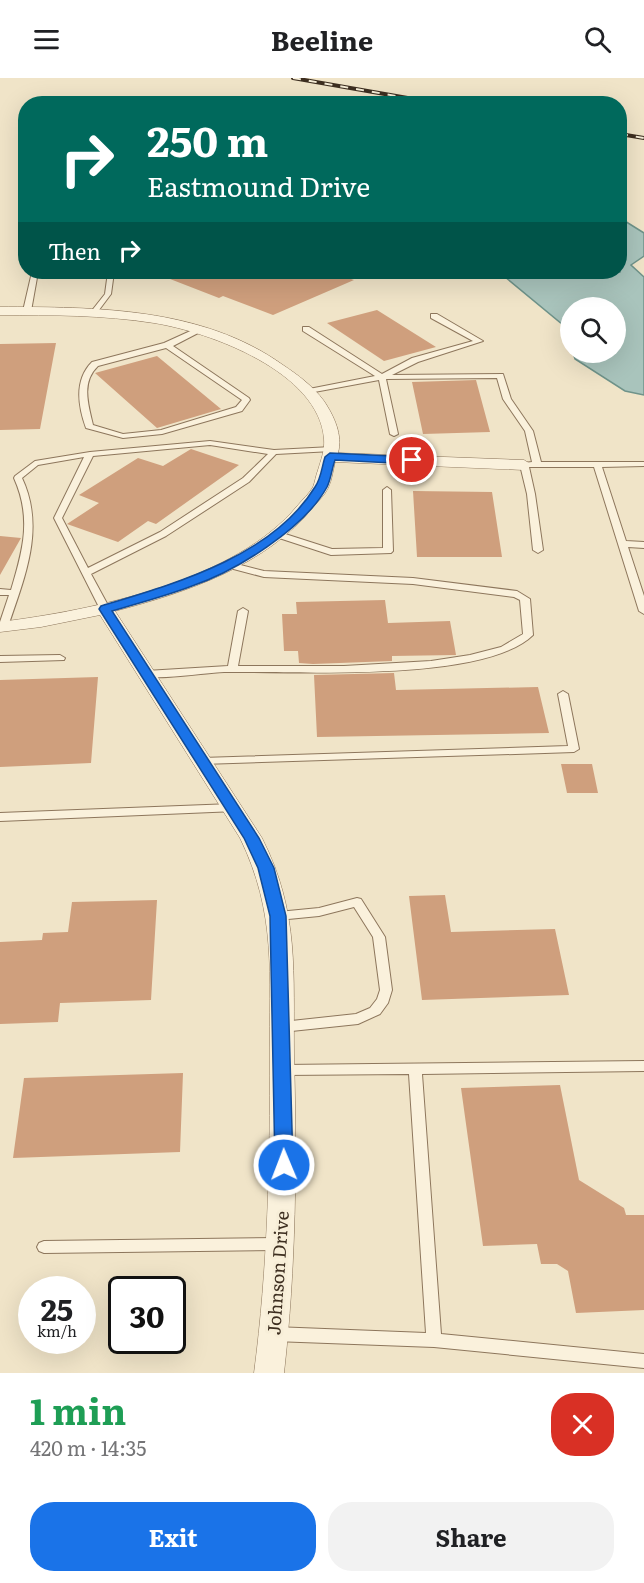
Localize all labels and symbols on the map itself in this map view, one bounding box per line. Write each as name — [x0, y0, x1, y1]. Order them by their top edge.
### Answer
pin — [386, 434, 437, 485]
position arrow — [252, 1133, 316, 1197]
street label: Johnson Drive — [259, 1210, 295, 1336]
speed limit sign: 30 — [108, 1276, 186, 1354]

